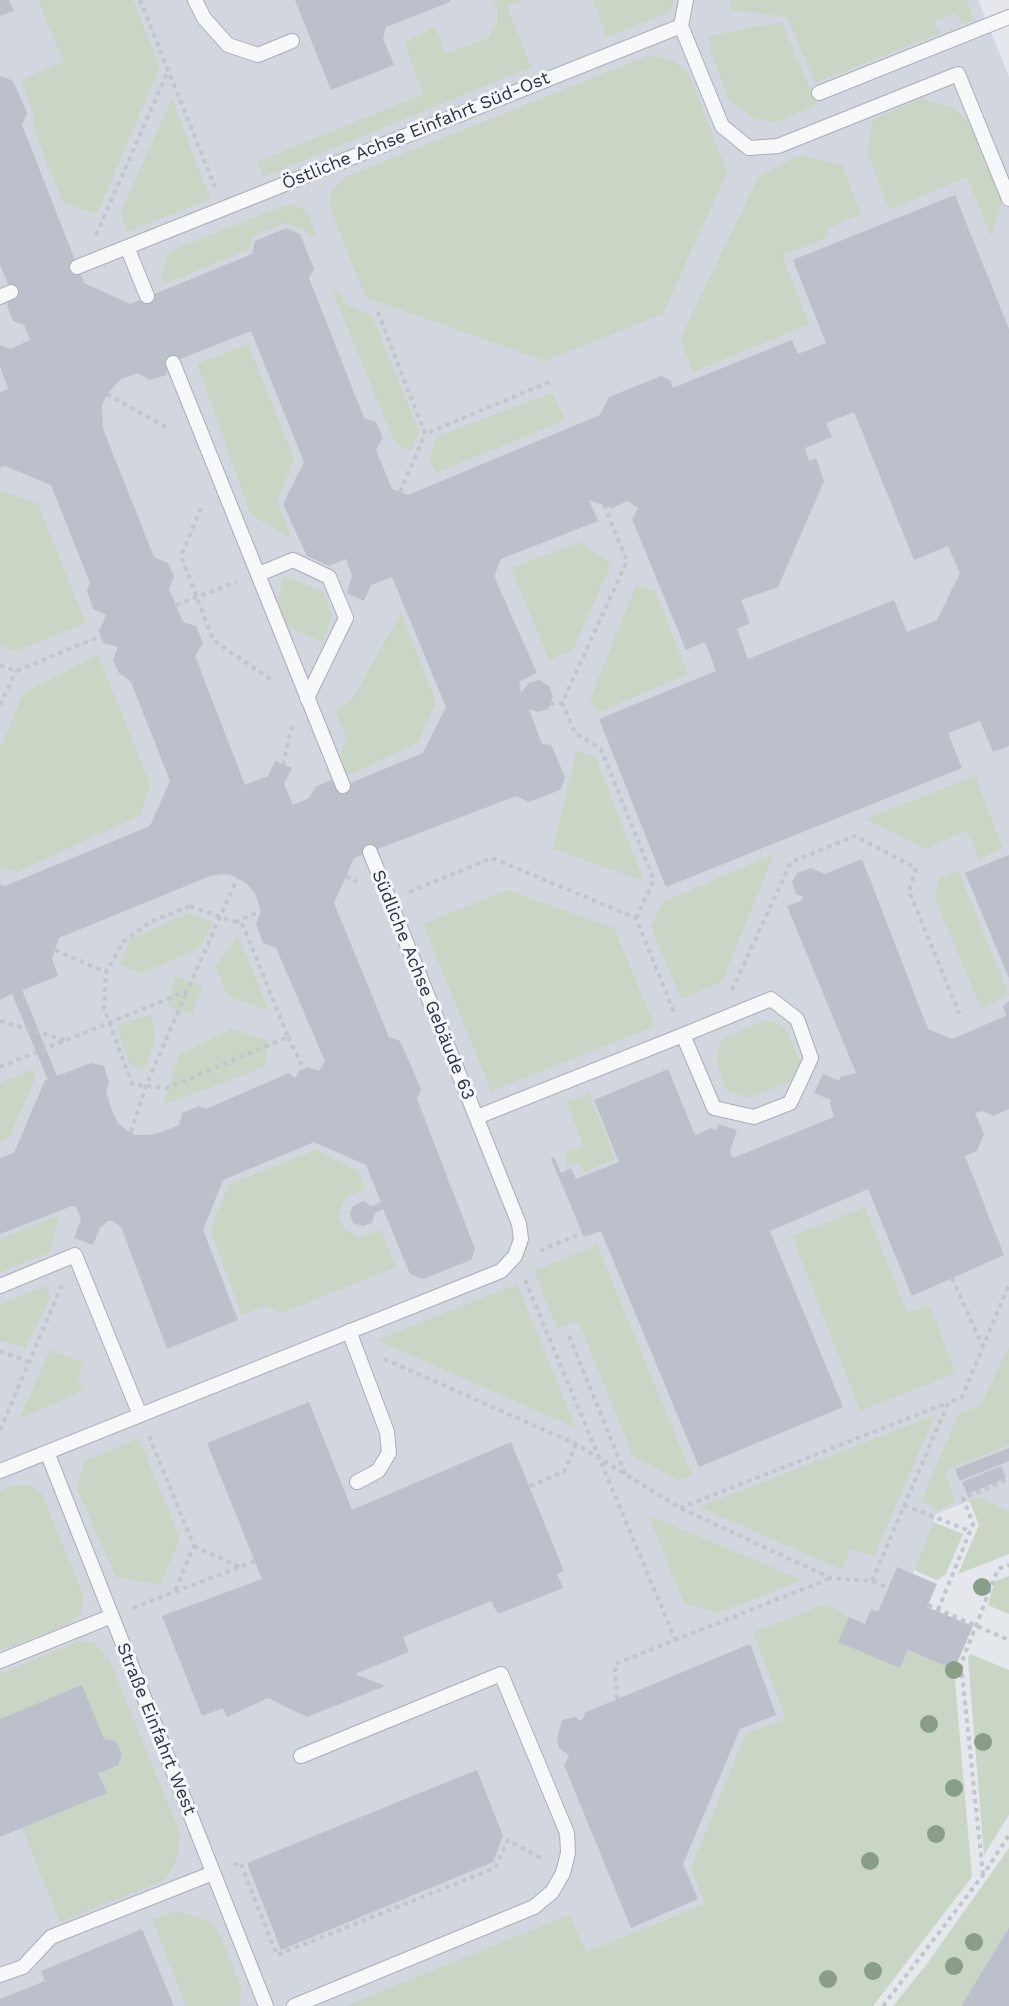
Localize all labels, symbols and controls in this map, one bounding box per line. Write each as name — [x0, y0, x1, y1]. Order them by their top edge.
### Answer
street label: Östliche Achse Einfahrt Süd-Ost — [279, 67, 553, 195]
street label: Südliche Achse Gebäude 63 — [367, 867, 479, 1103]
street label: Straße Einfahrt West — [112, 1640, 200, 1818]

